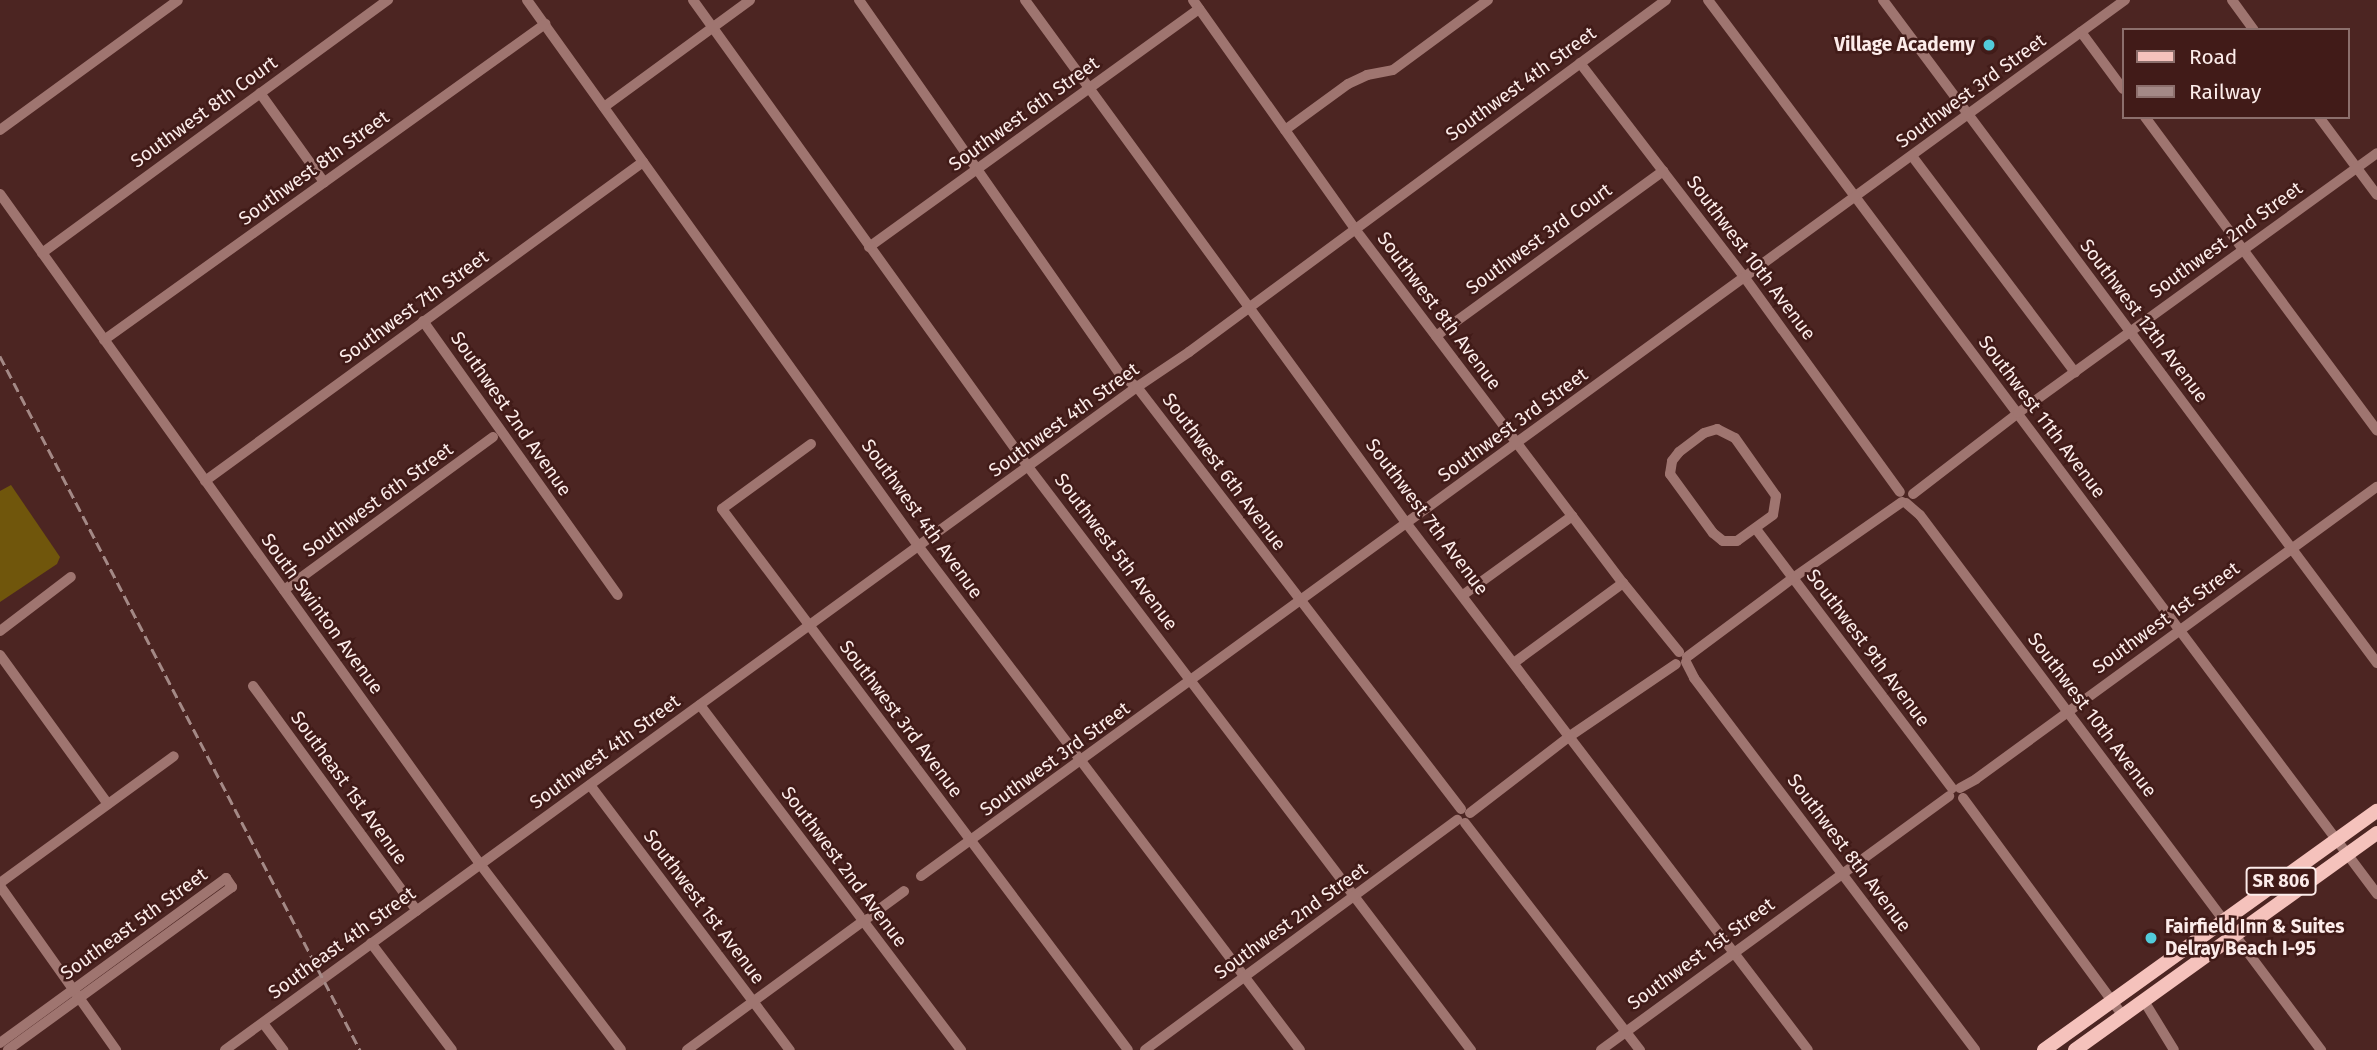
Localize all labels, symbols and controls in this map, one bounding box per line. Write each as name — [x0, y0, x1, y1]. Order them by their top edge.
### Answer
street label: Southwest 4th Street — [1442, 22, 1600, 146]
legend — [2122, 28, 2349, 119]
street label: Southwest 3rd Street — [1892, 29, 2050, 153]
place label: Village Academy — [1834, 34, 1975, 56]
marker: Village Academy — [1981, 37, 1997, 53]
text: Road — [2189, 44, 2237, 70]
street label: Southwest 8th Court — [126, 51, 282, 173]
street label: Southwest 6th Street — [945, 52, 1103, 176]
text: Railway — [2189, 79, 2261, 105]
street label: Southwest 8th Street — [234, 106, 394, 230]
street label: Southwest 10th Avenue — [1682, 171, 1820, 345]
street label: Southwest 2nd Street — [2145, 177, 2307, 303]
street label: Southwest 3rd Court — [1462, 178, 1616, 300]
street label: Southwest 8th Avenue — [1372, 228, 1506, 394]
street label: Southwest 12th Avenue — [2075, 235, 2213, 407]
street label: Southwest 7th Street — [335, 245, 493, 369]
street label: Southwest 2nd Avenue — [446, 327, 576, 501]
street label: Southwest 11th Avenue — [1973, 331, 2111, 503]
street label: Southwest 4th Street — [985, 358, 1143, 482]
street label: Southwest 3rd Street — [1434, 363, 1592, 487]
street label: Southwest 6th Avenue — [1157, 389, 1291, 555]
street label: Southwest 7th Avenue — [1361, 434, 1493, 600]
street label: Southwest 4th Avenue — [857, 435, 987, 603]
street label: Southwest 6th Street — [299, 438, 457, 562]
street label: Southwest 5th Avenue — [1050, 469, 1182, 635]
street label: South Swinton Avenue — [256, 529, 388, 699]
street label: Southwest 1st Street — [2088, 557, 2244, 679]
street label: Southwest 9th Avenue — [1801, 565, 1935, 731]
street label: Southwest 10th Avenue — [2023, 628, 2161, 802]
street label: Southwest 3rd Avenue — [834, 636, 968, 802]
street label: Southwest 4th Street — [526, 690, 684, 814]
street label: Southwest 3rd Street — [976, 697, 1134, 821]
street label: Southeast 1st Avenue — [286, 707, 412, 869]
street label: Southwest 8th Avenue — [1782, 770, 1916, 936]
street label: Southwest 2nd Avenue — [776, 782, 912, 952]
street label: Southwest 1st Avenue — [639, 825, 769, 989]
street label: Southwest 2nd Street — [1210, 858, 1372, 984]
street label: Southeast 5th Street — [56, 863, 212, 985]
road number: SR 806 — [2244, 866, 2318, 896]
street label: Southeast 4th Street — [264, 882, 420, 1004]
street label: Southwest 1st Street — [1623, 893, 1779, 1015]
place label: Fairfield Inn & Suites Delray Beach I-95 — [2165, 916, 2345, 960]
marker: Fairfield Inn & Suites Delray Beach I-95 — [2143, 930, 2159, 946]

